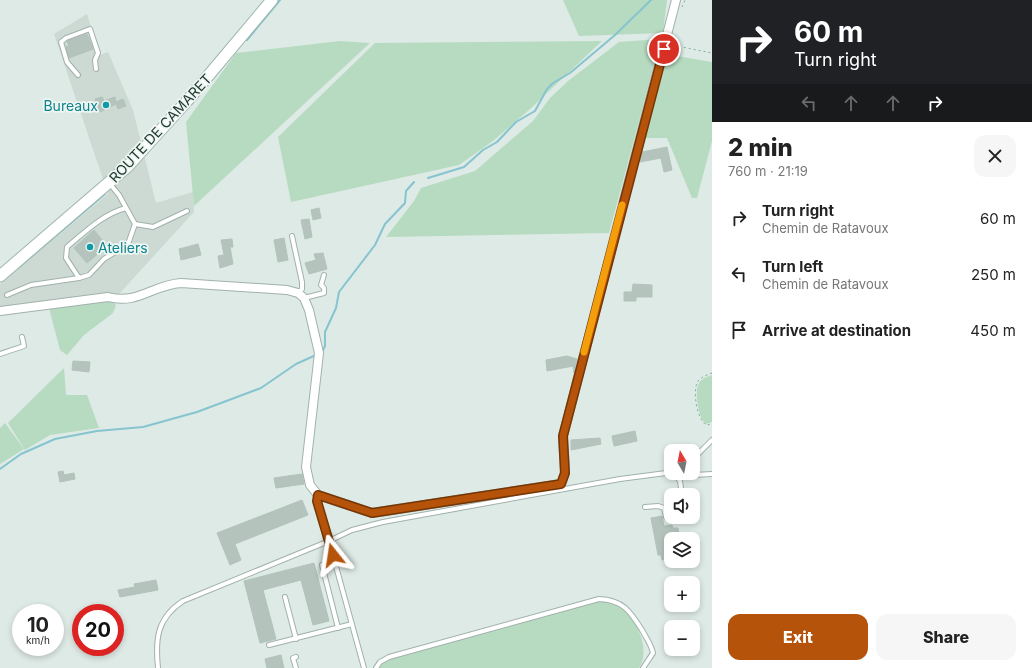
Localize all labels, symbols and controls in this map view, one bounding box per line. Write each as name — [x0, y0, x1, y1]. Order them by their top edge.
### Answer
text: 60 m — [794, 15, 863, 49]
icon: right — [728, 16, 780, 68]
pin — [647, 32, 681, 66]
icon: arrive — [653, 38, 675, 60]
text: Turn right — [794, 49, 877, 70]
street label: ROUTE DE CAMARET — [105, 70, 215, 186]
icon: left — [798, 92, 820, 114]
icon: ahead — [840, 92, 862, 114]
icon: ahead — [882, 92, 904, 114]
icon: right — [924, 92, 946, 114]
place label: Bureaux — [43, 97, 98, 114]
marker: Bureaux — [101, 100, 111, 110]
text: 2 min — [728, 133, 793, 162]
button: close — [974, 135, 1016, 177]
text: 760 m · 21:19 — [728, 163, 808, 179]
text: Turn right — [762, 201, 834, 220]
icon: right — [728, 207, 750, 229]
text: 60 m — [980, 209, 1016, 228]
text: Chemin de Ratavoux — [762, 220, 889, 236]
place label: Ateliers — [98, 239, 148, 256]
marker: Ateliers — [85, 242, 95, 252]
text: Turn left — [762, 257, 823, 276]
icon: left — [728, 263, 750, 285]
text: 250 m — [971, 265, 1016, 284]
text: Chemin de Ratavoux — [762, 276, 889, 292]
icon: arrive — [728, 319, 750, 341]
text: Arrive at destination — [762, 321, 911, 340]
text: 450 m — [970, 321, 1016, 340]
north arrow — [664, 444, 700, 480]
map controls — [664, 444, 700, 656]
button: sound — [664, 488, 700, 524]
button: layers — [664, 532, 700, 568]
position arrow — [312, 534, 354, 576]
button: + — [664, 576, 700, 612]
speed limit sign: 20 — [72, 604, 124, 656]
text: 10 — [27, 613, 49, 637]
button: Exit — [728, 614, 868, 660]
button: Share — [876, 614, 1016, 660]
button: − — [664, 620, 700, 656]
text: km/h — [26, 634, 50, 646]

